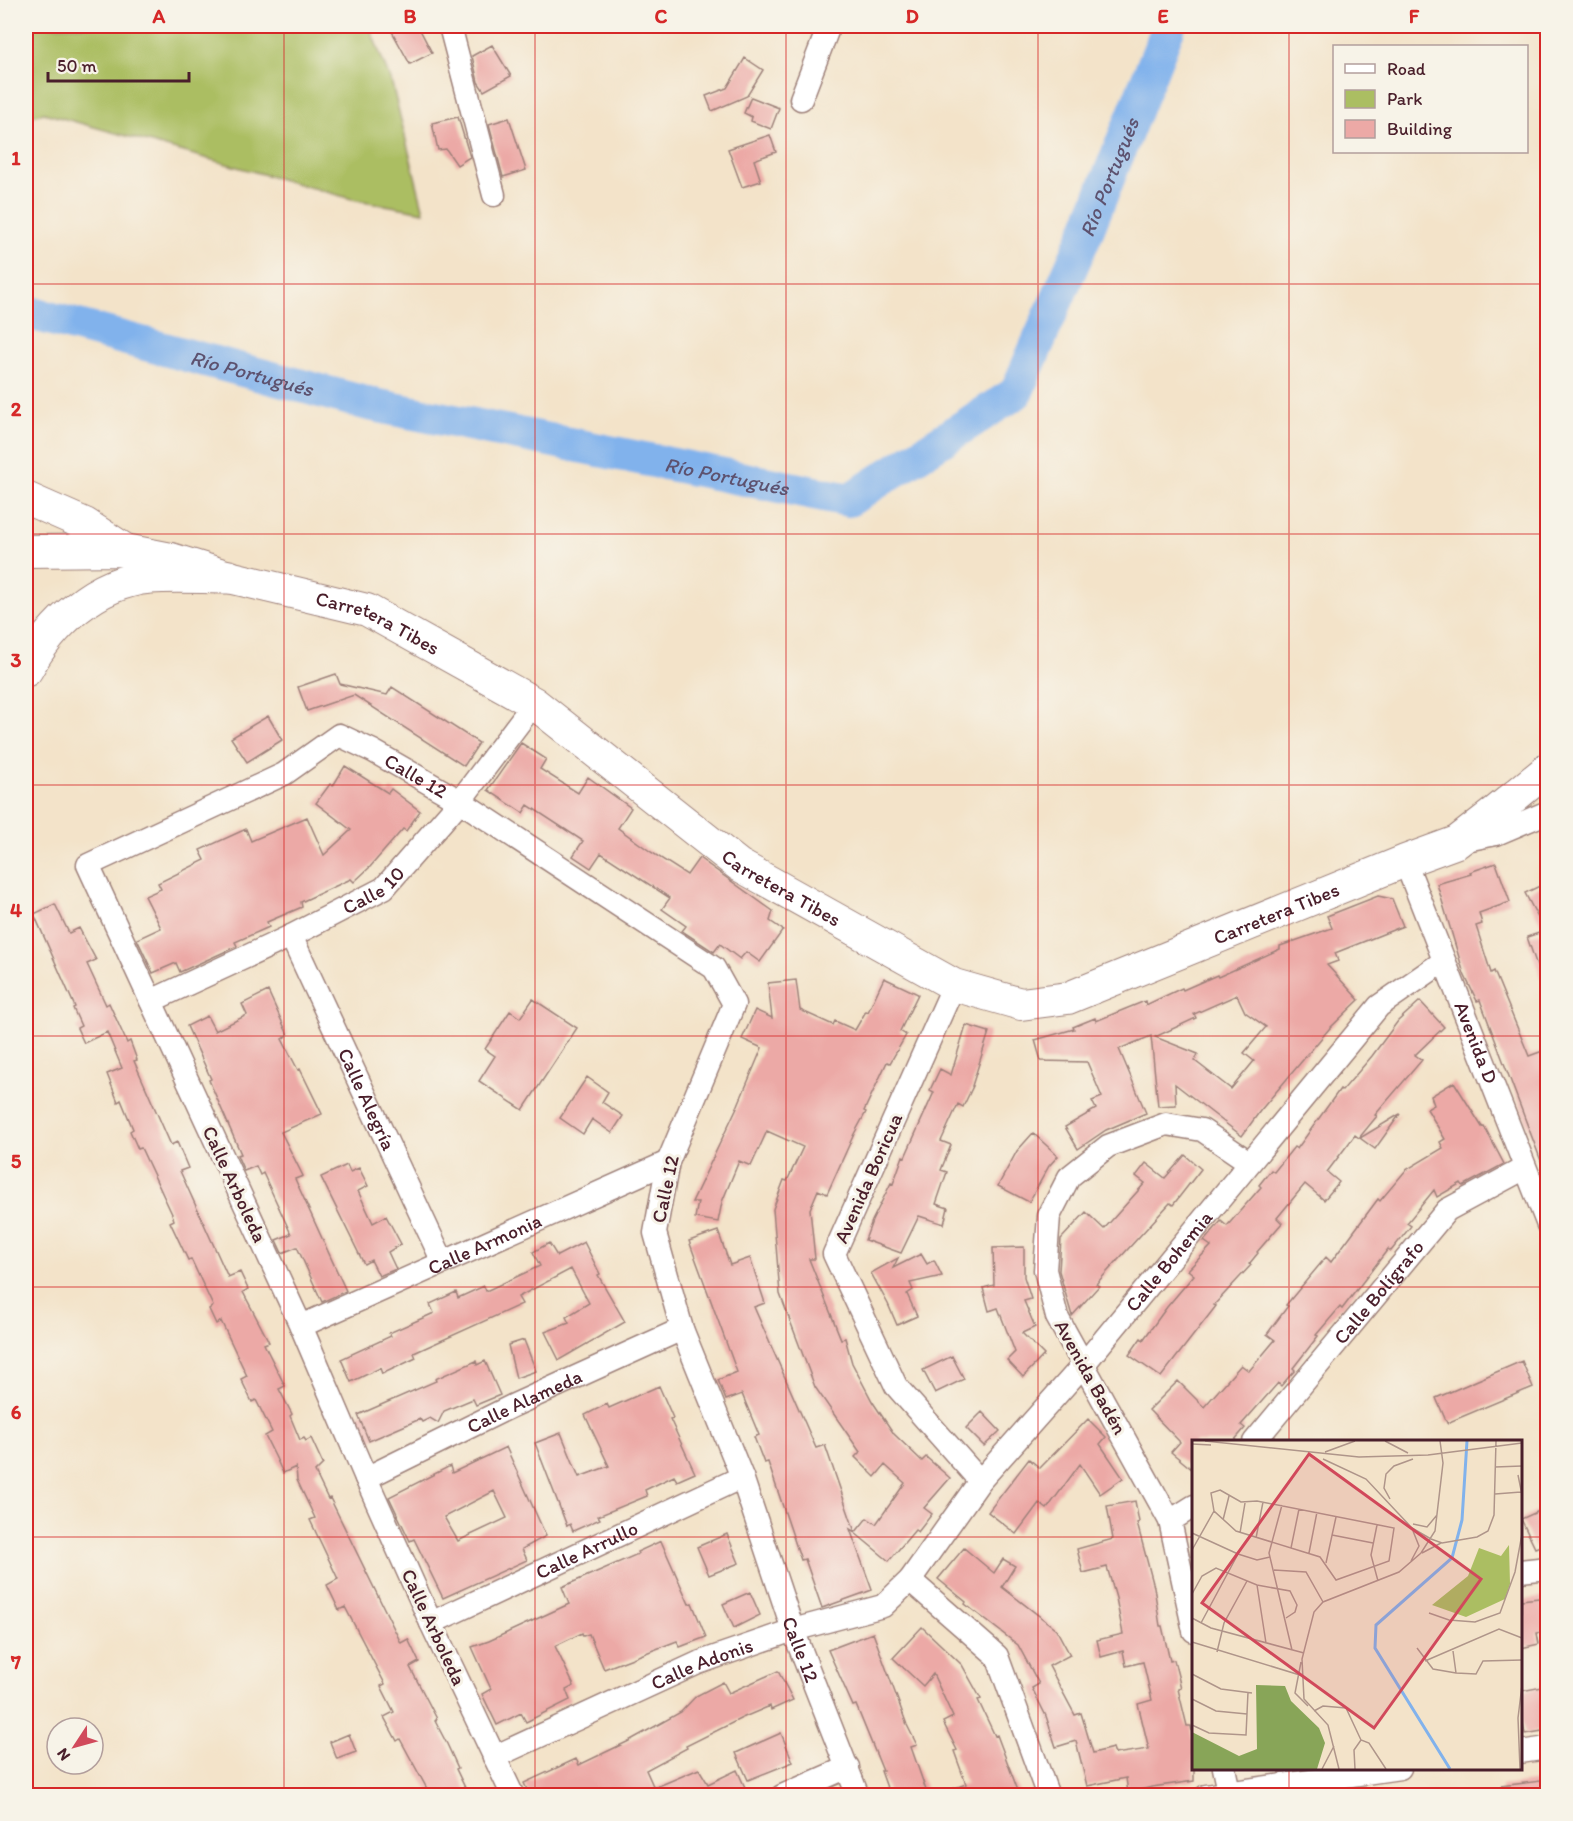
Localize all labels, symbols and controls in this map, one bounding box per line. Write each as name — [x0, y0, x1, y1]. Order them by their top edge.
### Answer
text: A — [152, 4, 166, 28]
text: B — [404, 4, 417, 28]
text: C — [655, 4, 668, 28]
text: D — [905, 4, 919, 28]
text: E — [1157, 4, 1169, 28]
text: F — [1409, 4, 1420, 28]
scale bar — [48, 45, 189, 83]
legend — [1333, 45, 1528, 153]
text: 50 m — [57, 55, 97, 77]
text: Road — [1387, 58, 1426, 80]
text: Park — [1387, 88, 1422, 110]
water label: Río Portugués — [1074, 112, 1144, 240]
text: Building — [1387, 118, 1453, 140]
text: 1 — [11, 146, 21, 170]
water label: Río Portugués — [188, 344, 318, 401]
text: 2 — [11, 397, 22, 421]
water label: Río Portugués — [663, 451, 793, 500]
street label: Carretera Tibes — [313, 586, 444, 660]
text: 3 — [11, 648, 22, 672]
street label: Calle 12 — [380, 748, 452, 803]
street label: Carretera Tibes — [717, 844, 845, 931]
street label: Calle 10 — [338, 861, 410, 919]
street label: Carretera Tibes — [1210, 877, 1343, 950]
text: 4 — [10, 898, 22, 922]
street label: Avenida D — [1449, 998, 1503, 1087]
street label: Calle Alegría — [333, 1044, 401, 1155]
street label: Avenida Boricua — [829, 1109, 908, 1247]
street label: Calle Arboleda — [198, 1122, 273, 1246]
text: 5 — [11, 1149, 22, 1173]
street label: Calle 12 — [646, 1153, 684, 1225]
street label: Calle Bohemia — [1120, 1205, 1218, 1317]
street label: Calle Armonia — [424, 1208, 545, 1280]
street label: Calle Bolígrafo — [1328, 1235, 1429, 1349]
street label: Avenida Badén — [1050, 1315, 1133, 1439]
street label: Calle Alameda — [463, 1364, 586, 1438]
text: 6 — [11, 1400, 22, 1424]
inset map — [1192, 1440, 1522, 1770]
street label: Calle Arrullo — [532, 1516, 642, 1584]
street label: Calle Arboleda — [397, 1565, 472, 1689]
street label: Calle 12 — [777, 1613, 824, 1686]
street label: Calle Adonis — [647, 1633, 756, 1695]
text: 7 — [10, 1650, 21, 1674]
north arrow — [45, 1716, 105, 1776]
text: N — [52, 1745, 74, 1764]

